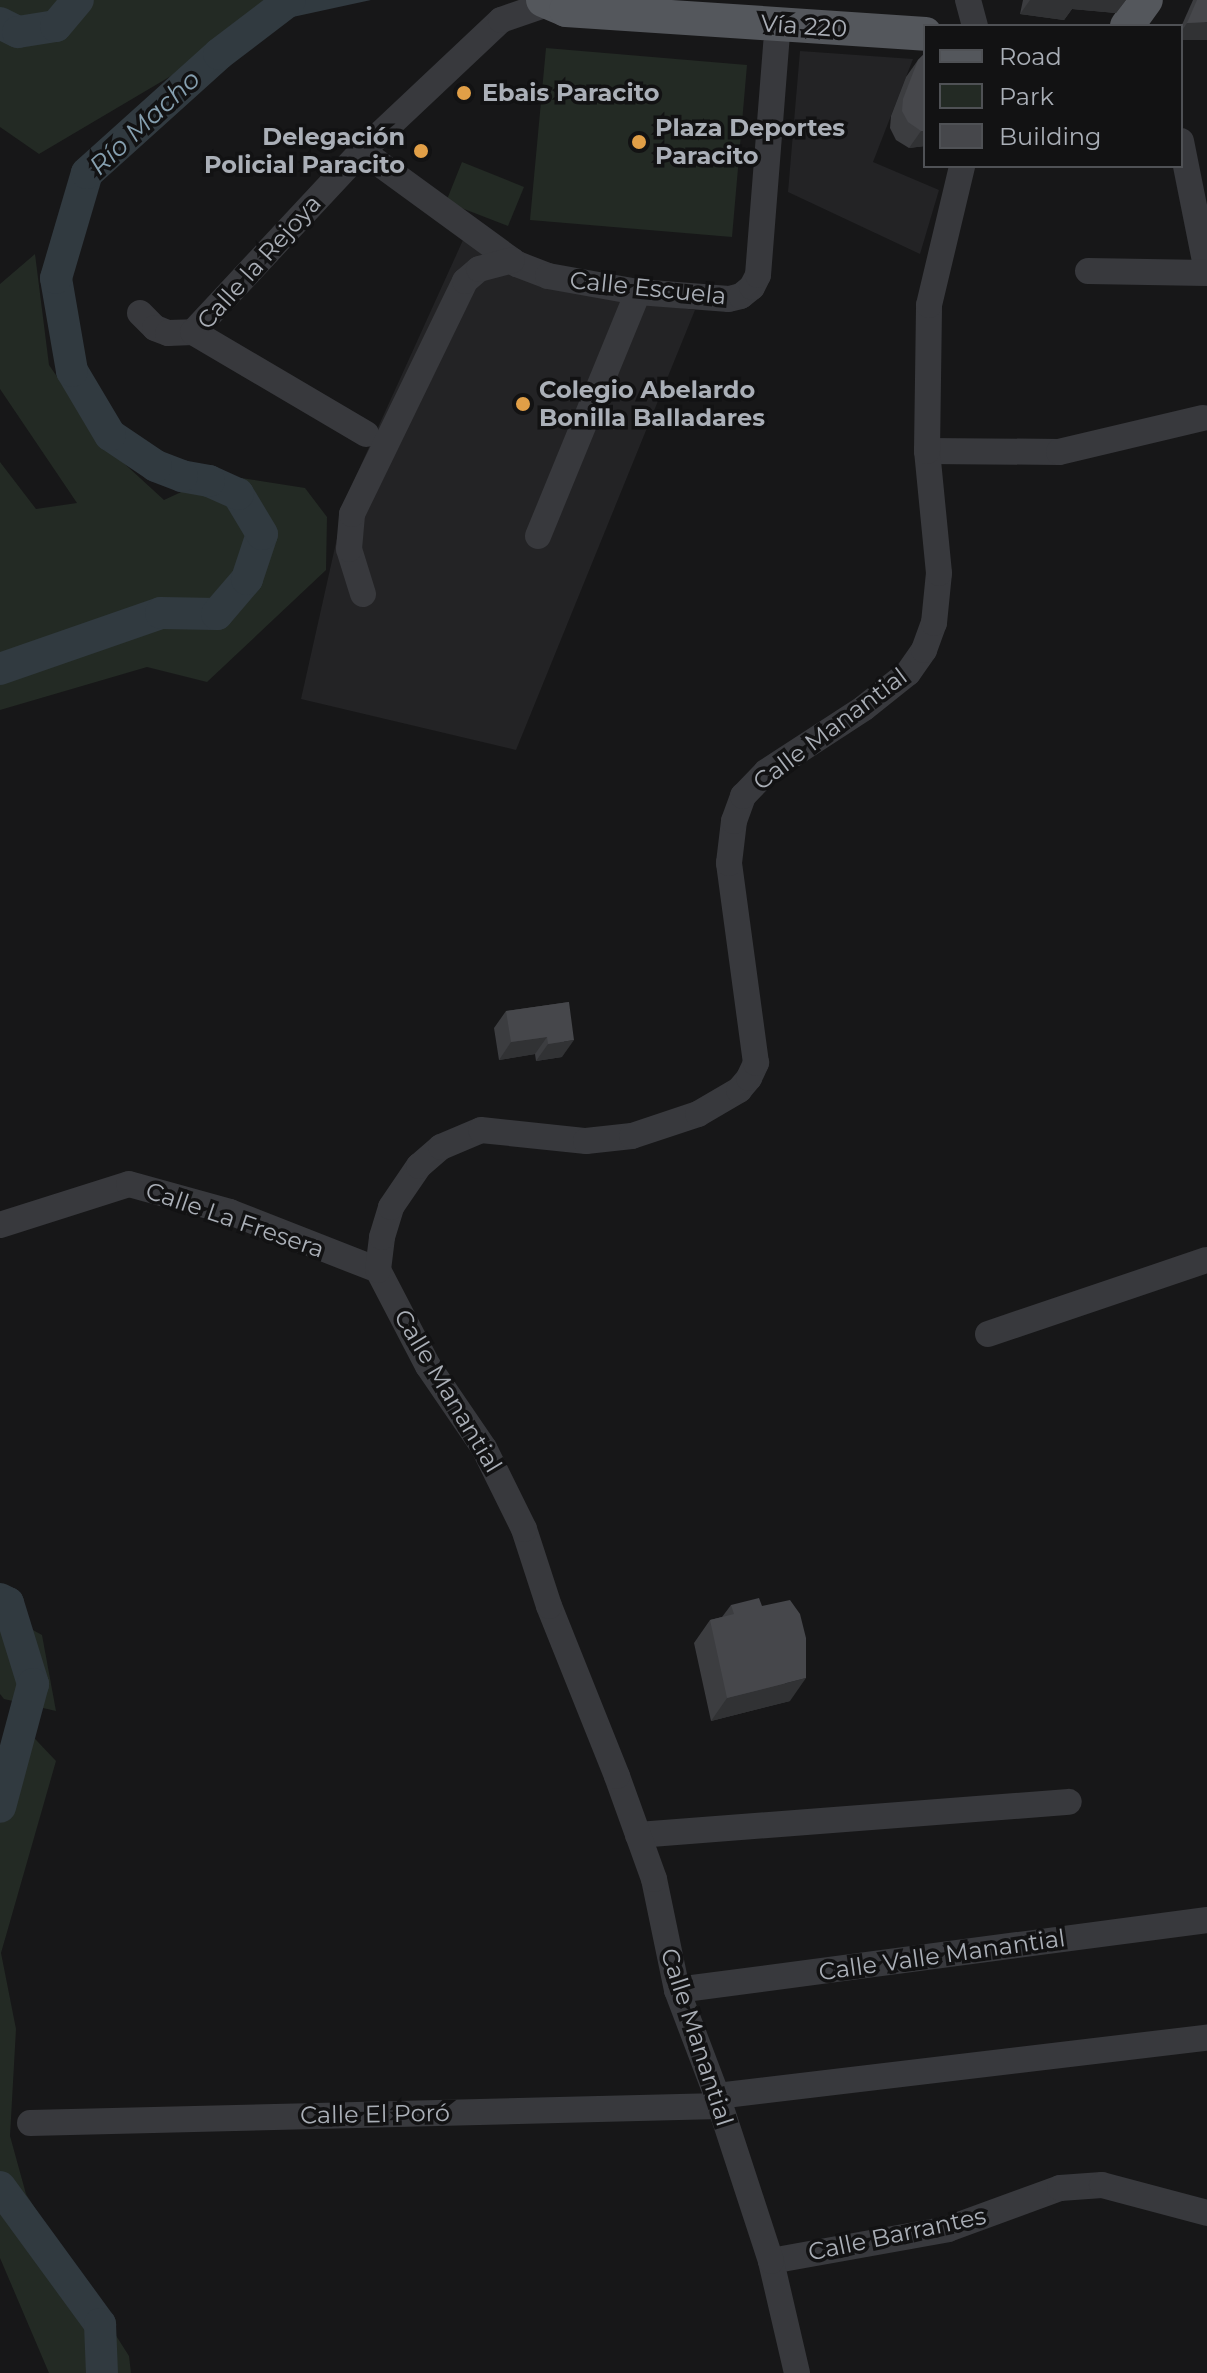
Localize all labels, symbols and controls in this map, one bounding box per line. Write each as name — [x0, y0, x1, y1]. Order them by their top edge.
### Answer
street label: Vía 220 — [760, 9, 848, 43]
legend — [923, 24, 1183, 168]
text: Road — [999, 42, 1062, 71]
water label: Río Macho — [83, 64, 207, 182]
place label: Ebais Paracito — [482, 79, 659, 107]
marker: Ebais Paracito — [453, 82, 475, 104]
text: Park — [999, 82, 1054, 111]
place label: Plaza Deportes Paracito — [655, 114, 845, 170]
text: Building — [999, 122, 1102, 151]
place label: Delegación Policial Paracito — [204, 123, 405, 179]
marker: Plaza Deportes Paracito — [630, 133, 648, 151]
marker: Delegación Policial Paracito — [412, 142, 430, 160]
street label: Calle la Rejoya — [191, 189, 327, 335]
street label: Calle Escuela — [568, 265, 728, 311]
place label: Colegio Abelardo Bonilla Balladares — [539, 376, 765, 432]
marker: Colegio Abelardo Bonilla Balladares — [514, 395, 532, 413]
street label: Calle Manantial — [747, 662, 913, 796]
street label: Calle La Fresera — [142, 1176, 328, 1264]
street label: Calle Manantial — [388, 1304, 508, 1478]
street label: Calle Valle Manantial — [817, 1923, 1067, 1987]
street label: Calle Manantial — [655, 1944, 739, 2130]
street label: Calle El Poró — [300, 2098, 450, 2130]
street label: Calle Barrantes — [806, 2201, 988, 2267]

